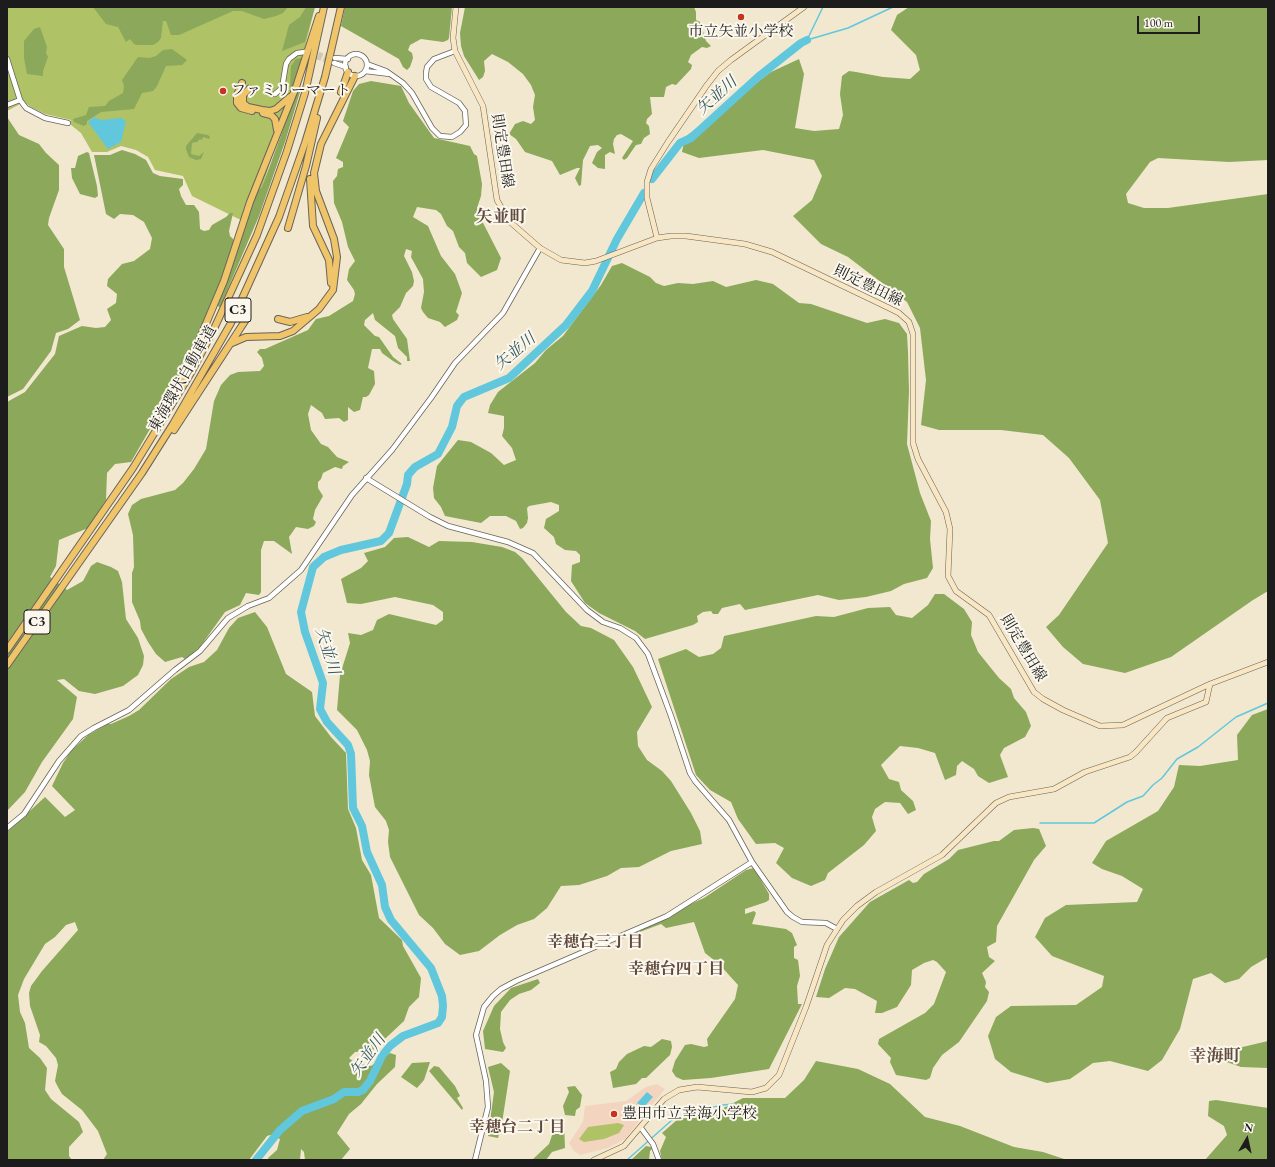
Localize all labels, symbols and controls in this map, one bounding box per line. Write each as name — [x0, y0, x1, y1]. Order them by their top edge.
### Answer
scale bar — [1139, 8, 1202, 34]
marker: 市立矢並小学校 — [736, 12, 746, 22]
text: 100 m — [1144, 15, 1173, 31]
place label: 市立矢並小学校 — [689, 23, 793, 41]
water label: 矢並川 — [693, 73, 741, 119]
place label: ファミリーマート — [231, 82, 351, 100]
marker: ファミリーマート — [218, 86, 228, 96]
street label: 則定豊田線 — [487, 113, 517, 189]
district label: 矢並町 — [476, 207, 526, 227]
street label: 則定豊田線 — [830, 261, 906, 311]
road number: C3 — [225, 298, 251, 322]
street label: 東海環状自動車道 — [145, 323, 221, 435]
water label: 矢並川 — [490, 329, 540, 375]
road number: C3 — [24, 610, 50, 634]
street label: 則定豊田線 — [996, 611, 1050, 685]
water label: 矢並川 — [311, 625, 343, 677]
district label: 幸穂台三丁目 — [547, 933, 643, 953]
district label: 幸穂台四丁目 — [628, 960, 724, 980]
water label: 矢並川 — [346, 1031, 390, 1081]
district label: 幸海町 — [1190, 1046, 1240, 1066]
place label: 豊田市立幸海小学校 — [622, 1105, 757, 1123]
marker: 豊田市立幸海小学校 — [609, 1109, 619, 1119]
district label: 幸穂台二丁目 — [469, 1118, 565, 1138]
north arrow — [1227, 1119, 1267, 1159]
text: N — [1243, 1120, 1254, 1135]

